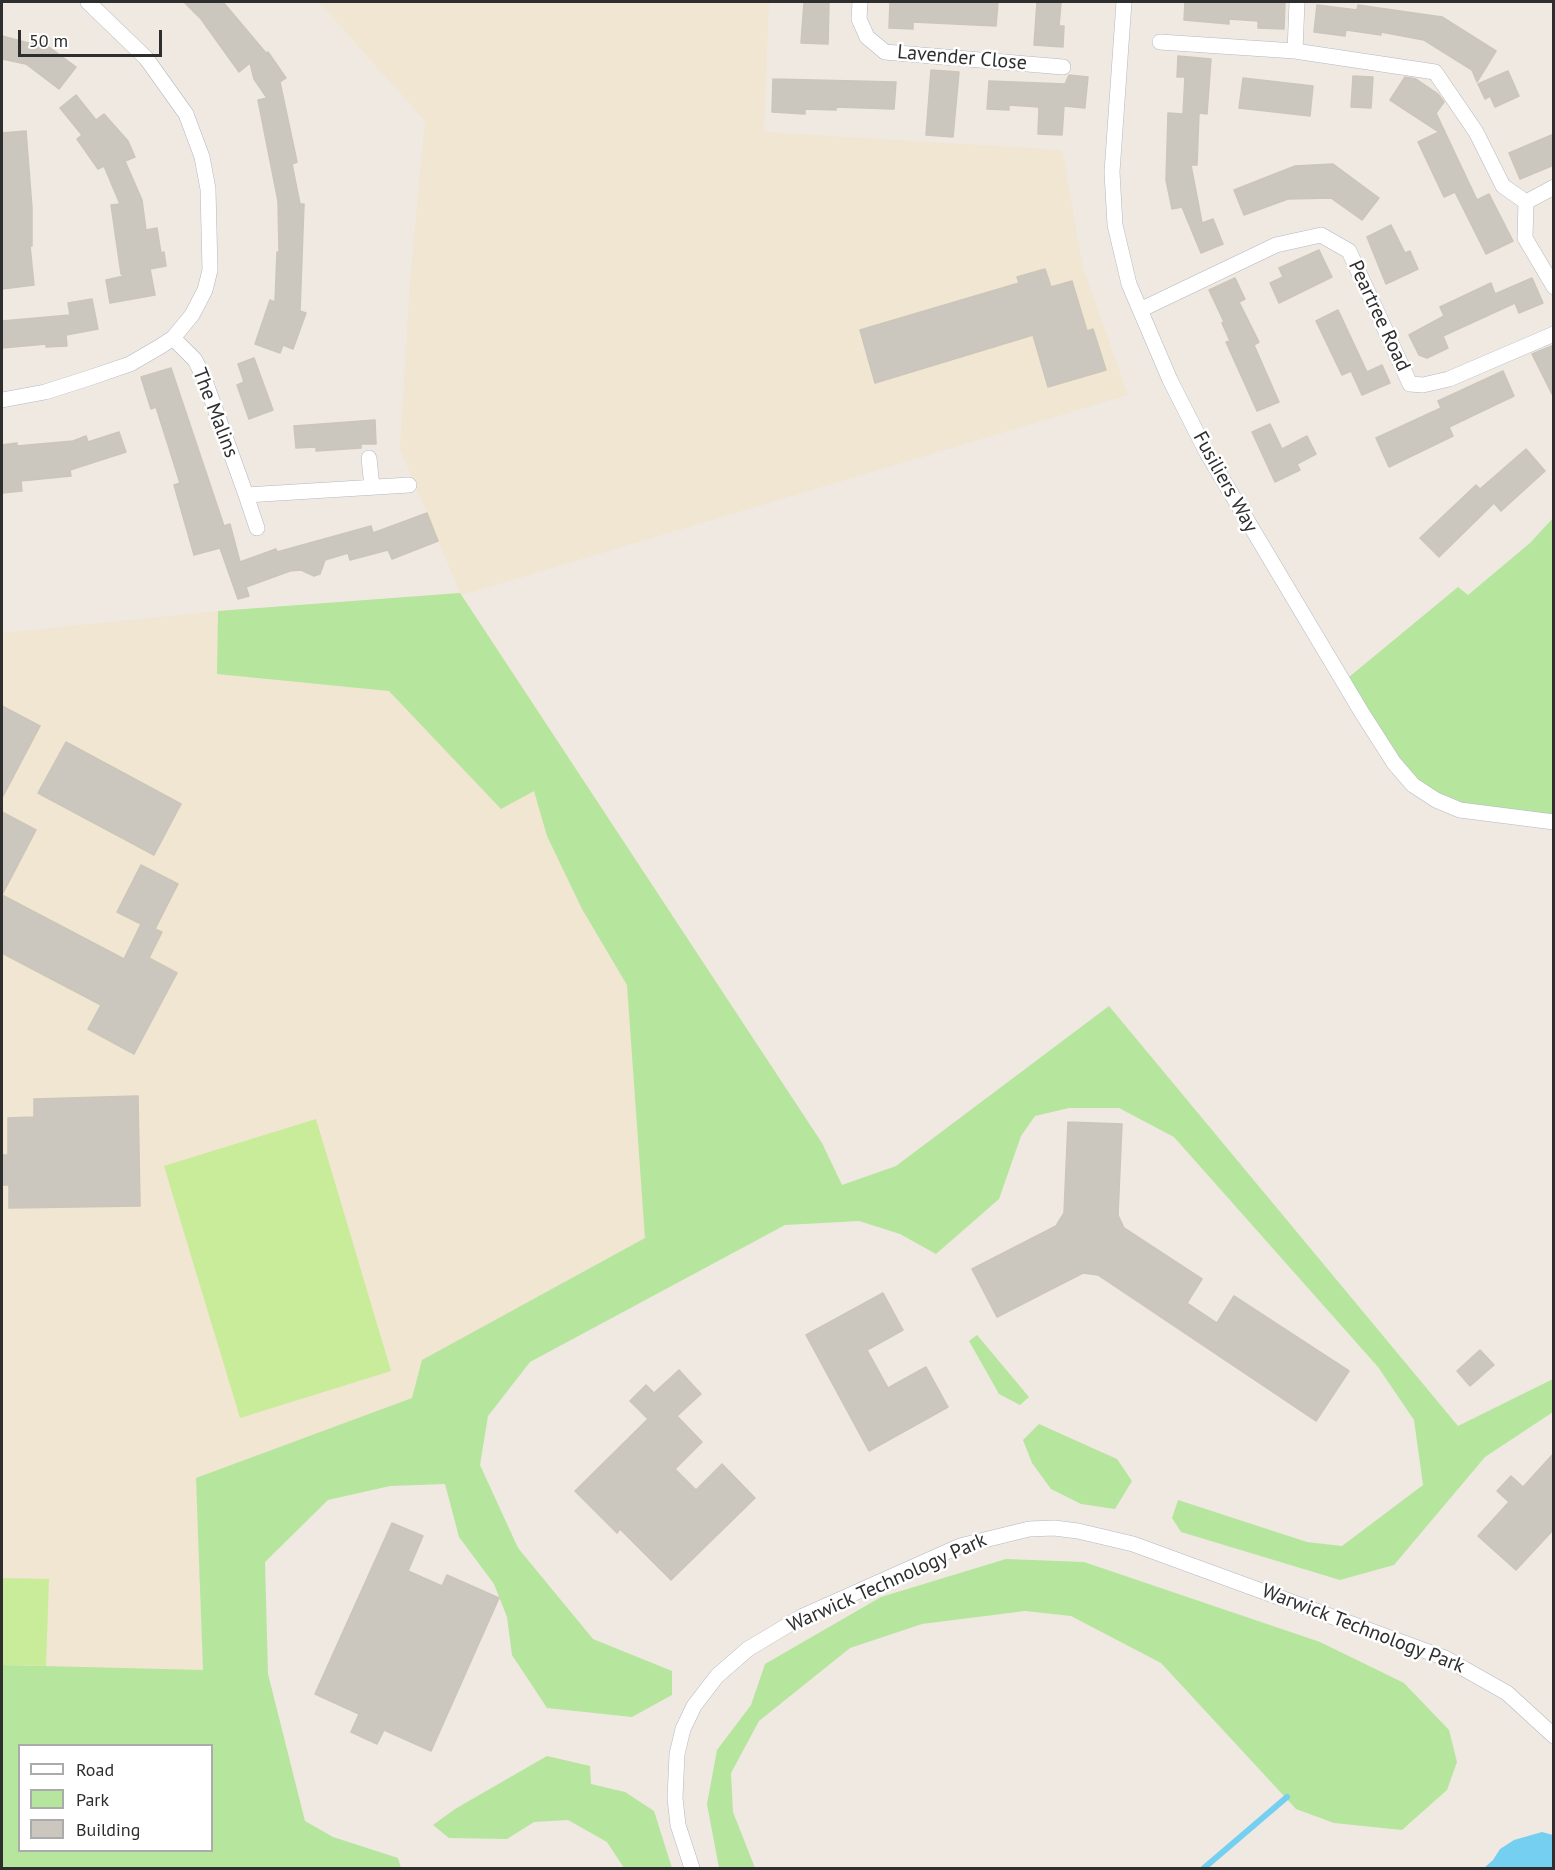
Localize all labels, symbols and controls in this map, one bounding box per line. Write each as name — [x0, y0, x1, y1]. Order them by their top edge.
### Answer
scale bar — [21, 18, 165, 56]
text: 50 m — [29, 29, 68, 52]
street label: Lavender Close — [896, 40, 1028, 76]
street label: Peartree Road — [1343, 257, 1415, 375]
street label: The Malins — [187, 365, 243, 461]
street label: Fusiliers Way — [1187, 427, 1263, 537]
street label: Warwick Technology Park — [784, 1528, 990, 1638]
street label: Warwick Technology Park — [1258, 1579, 1468, 1679]
legend — [18, 1744, 213, 1852]
text: Road — [76, 1758, 114, 1781]
text: Park — [76, 1788, 109, 1811]
text: Building — [76, 1818, 140, 1841]

